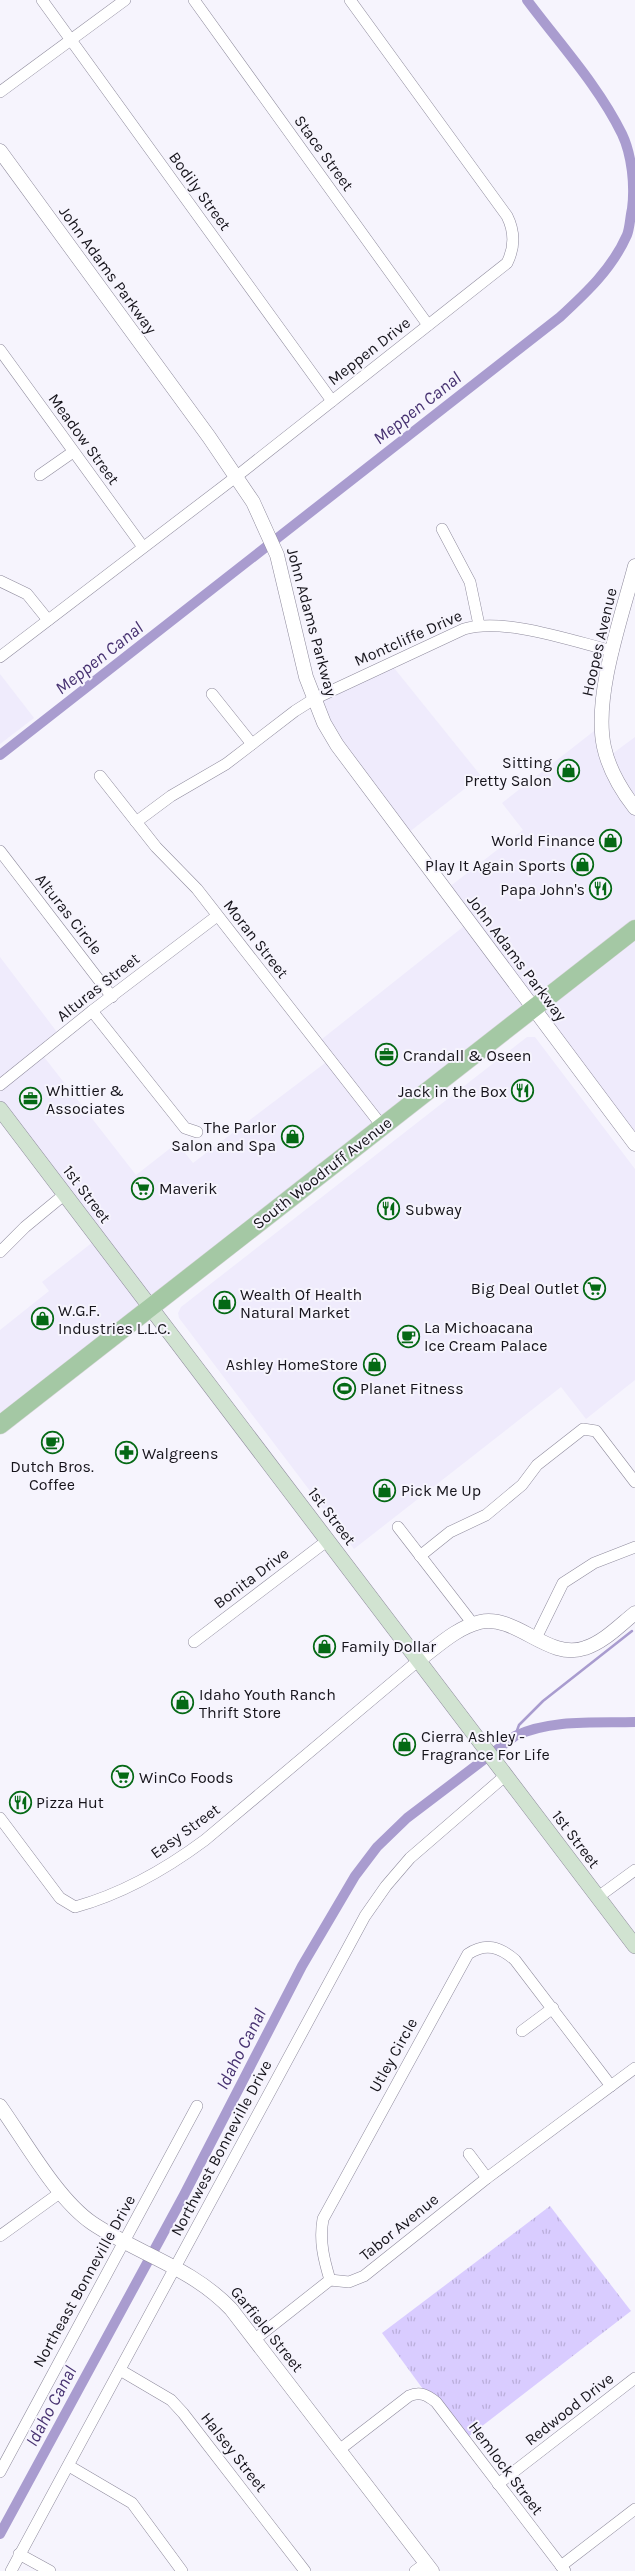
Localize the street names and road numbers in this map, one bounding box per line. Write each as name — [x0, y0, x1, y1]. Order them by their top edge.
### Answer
street label: Stace Street — [290, 112, 358, 194]
street label: Bodily Street — [165, 148, 235, 234]
street label: John Adams Parkway — [55, 202, 161, 338]
street label: Meppen Drive — [324, 313, 414, 389]
street label: Meadow Street — [45, 390, 123, 488]
street label: John Adams Parkway — [283, 546, 341, 699]
street label: Hoopes Avenue — [577, 586, 621, 698]
street label: Montcliffe Drive — [351, 606, 465, 670]
street label: Alturas Circle — [32, 870, 106, 958]
street label: John Adams Parkway — [463, 891, 571, 1025]
street label: Moran Street — [219, 896, 293, 982]
street label: Alturas Street — [53, 949, 143, 1025]
street label: South Woodruff Avenue — [249, 1113, 395, 1233]
street label: 1st Street — [59, 1161, 115, 1227]
street label: 1st Street — [304, 1483, 360, 1549]
street label: Bonita Drive — [210, 1544, 292, 1612]
street label: Easy Street — [147, 1799, 223, 1863]
street label: 1st Street — [548, 1806, 604, 1872]
street label: Utley Circle — [365, 2015, 421, 2095]
street label: Northwest Bonneville Drive — [166, 2057, 276, 2239]
street label: Tabor Avenue — [356, 2189, 442, 2265]
street label: Northeast Bonneville Drive — [29, 2192, 139, 2370]
street label: Garfield Street — [227, 2282, 307, 2376]
street label: Redwood Drive — [521, 2369, 617, 2449]
street label: Halsey Street — [197, 2408, 271, 2496]
street label: Hemlock Street — [465, 2418, 547, 2518]

